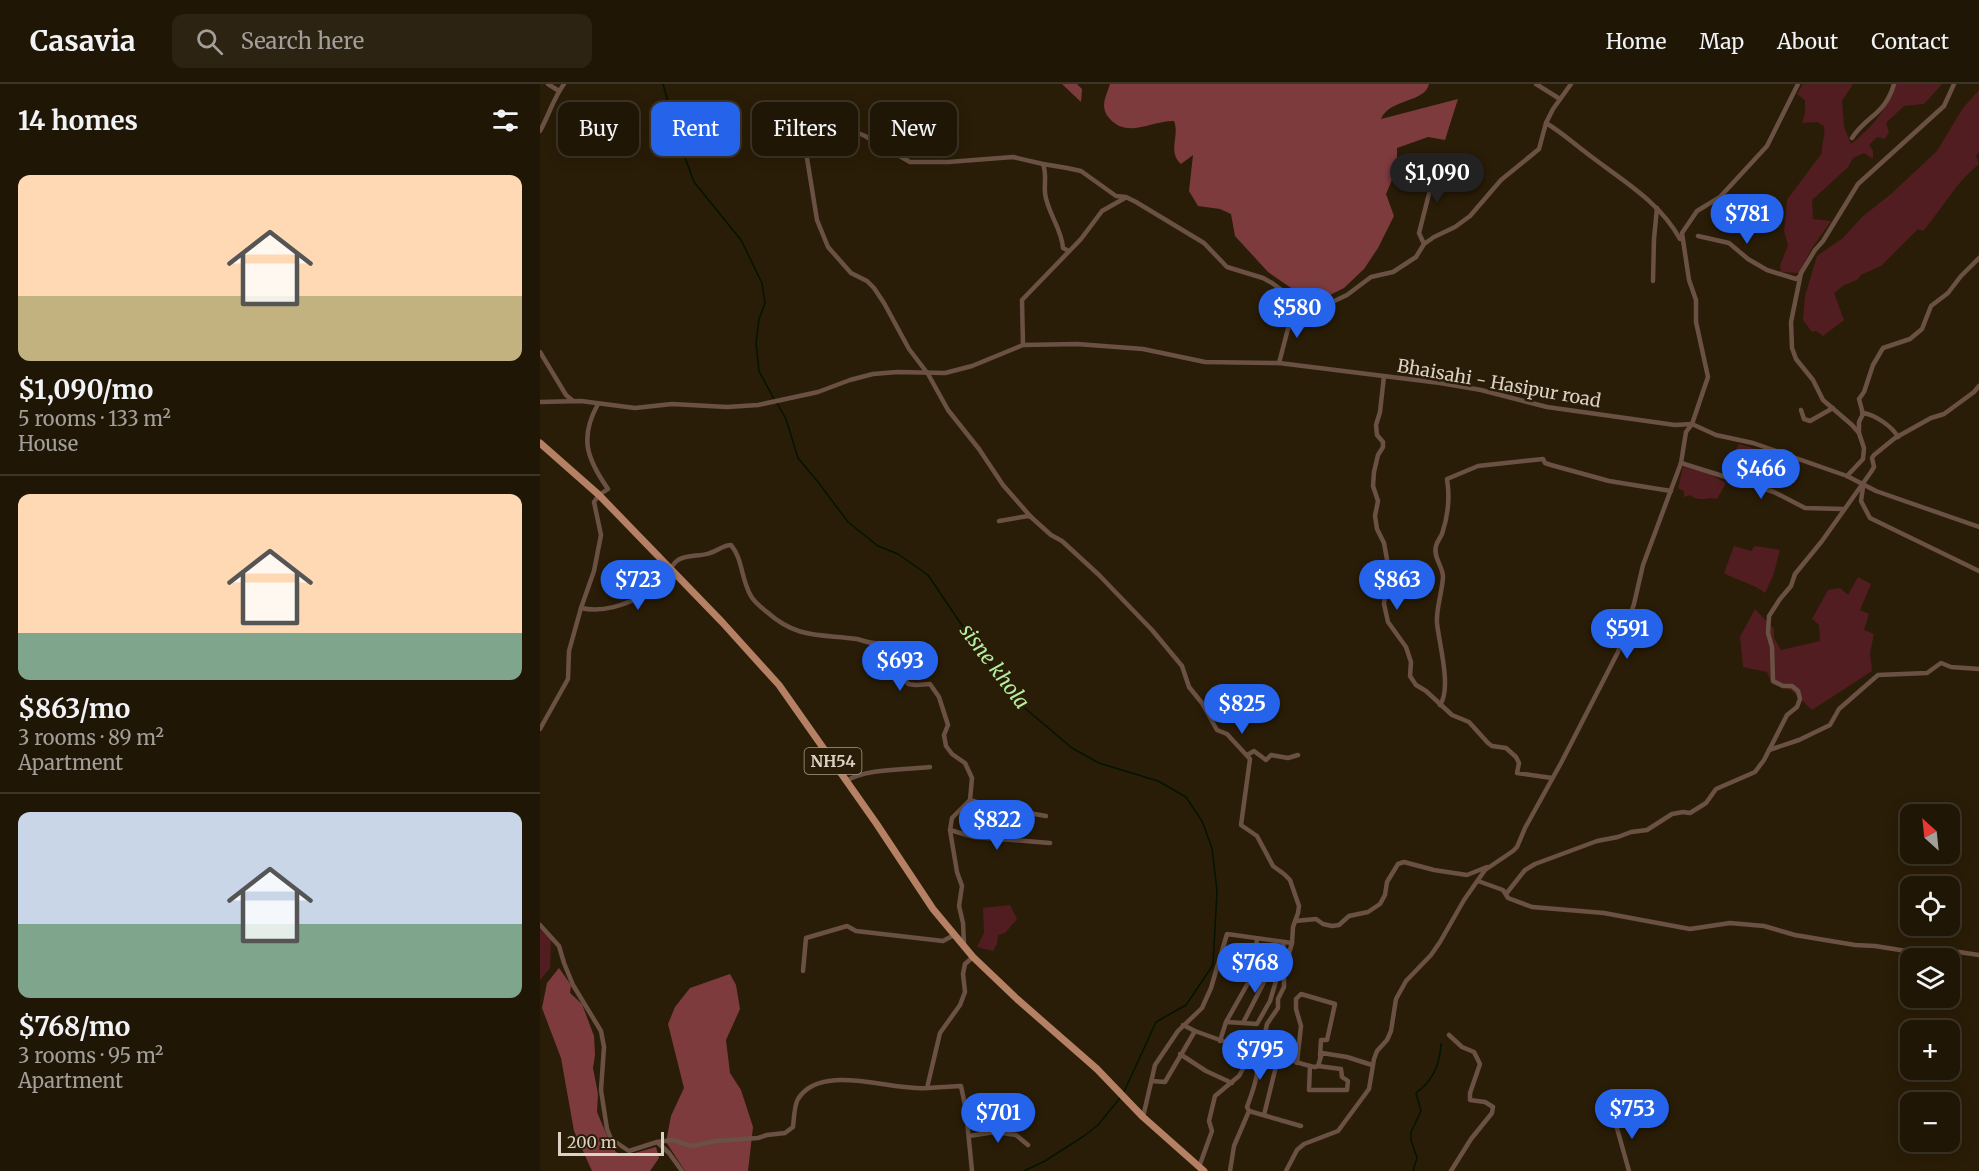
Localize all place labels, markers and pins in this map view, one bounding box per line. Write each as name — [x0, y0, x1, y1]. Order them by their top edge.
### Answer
pin: $1,090 — [1388, 153, 1486, 204]
pin: $781 — [1711, 194, 1783, 245]
pin: $580 — [1261, 288, 1333, 339]
pin: $466 — [1725, 449, 1797, 500]
pin: $723 — [602, 560, 674, 611]
pin: $863 — [1361, 560, 1433, 611]
pin: $591 — [1591, 609, 1663, 660]
pin: $693 — [864, 641, 936, 692]
pin: $825 — [1206, 684, 1278, 735]
pin: $822 — [961, 800, 1033, 851]
pin: $768 — [1219, 943, 1291, 994]
pin: $795 — [1224, 1030, 1296, 1081]
pin: $753 — [1596, 1089, 1668, 1140]
pin: $701 — [962, 1093, 1034, 1144]

